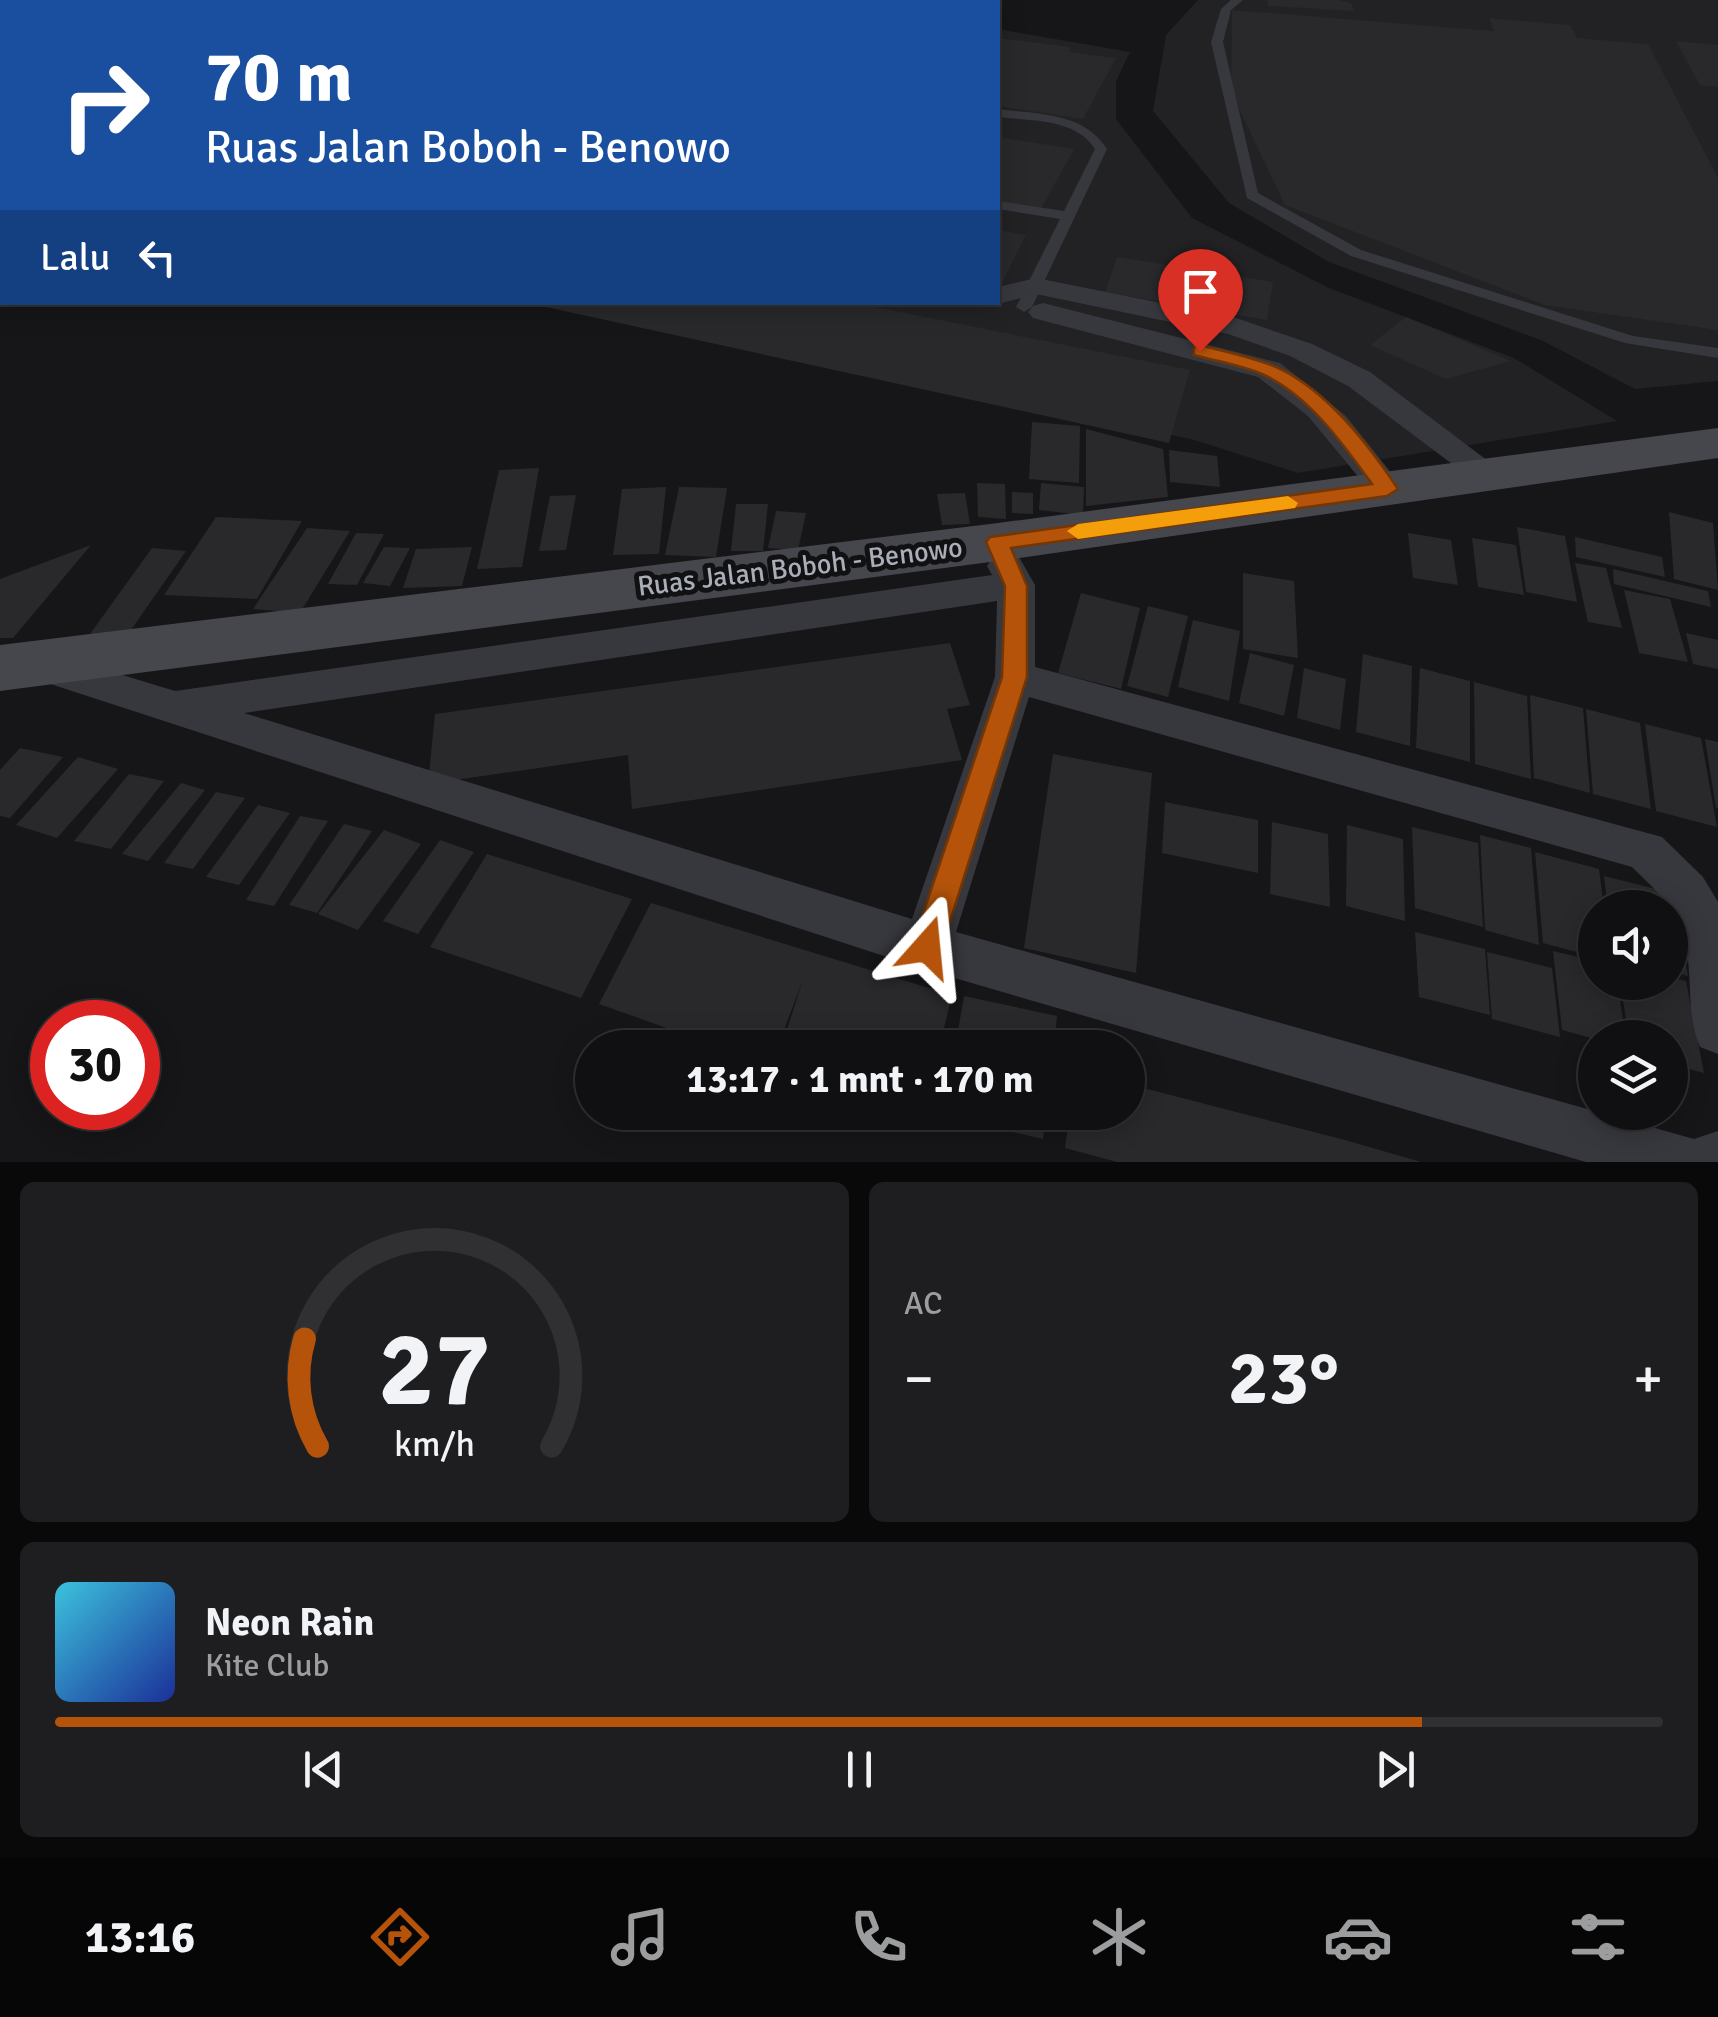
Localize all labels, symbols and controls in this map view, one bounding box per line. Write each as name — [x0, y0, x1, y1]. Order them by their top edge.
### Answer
text: 70 m — [205, 34, 353, 120]
icon: right — [40, 40, 170, 170]
text: Ruas Jalan Boboh - Benowo — [205, 120, 731, 175]
icon: left — [130, 230, 185, 285]
text: Lalu — [40, 234, 110, 281]
pin — [1158, 249, 1243, 352]
icon: arrive — [1173, 264, 1228, 319]
street label: Ruas Jalan Boboh - Benowo — [636, 530, 964, 604]
map controls — [1578, 890, 1688, 1130]
button: sound — [1578, 890, 1688, 1000]
position arrow — [875, 895, 979, 999]
speed limit sign: 30 — [30, 1000, 160, 1130]
button: layers — [1578, 1020, 1688, 1130]
text: 13:17 · 1 mnt · 170 m — [686, 1056, 1034, 1103]
text: AC — [904, 1284, 942, 1323]
text: 27 — [378, 1306, 491, 1434]
text: 23° — [1228, 1332, 1339, 1425]
text: − — [904, 1345, 934, 1413]
text: + — [1633, 1345, 1663, 1413]
text: km/h — [394, 1422, 475, 1466]
text: Neon Rain — [205, 1599, 374, 1646]
text: Kite Club — [205, 1646, 329, 1685]
icon: previous — [296, 1742, 351, 1797]
icon: pause — [832, 1742, 887, 1797]
icon: next — [1368, 1742, 1423, 1797]
icon: directions — [365, 1902, 435, 1972]
icon: music — [605, 1902, 675, 1972]
icon: phone — [844, 1902, 914, 1972]
icon: climate — [1084, 1902, 1154, 1972]
icon: car — [1323, 1902, 1393, 1972]
icon: filters — [1563, 1902, 1633, 1972]
text: 13:16 — [85, 1910, 195, 1965]

